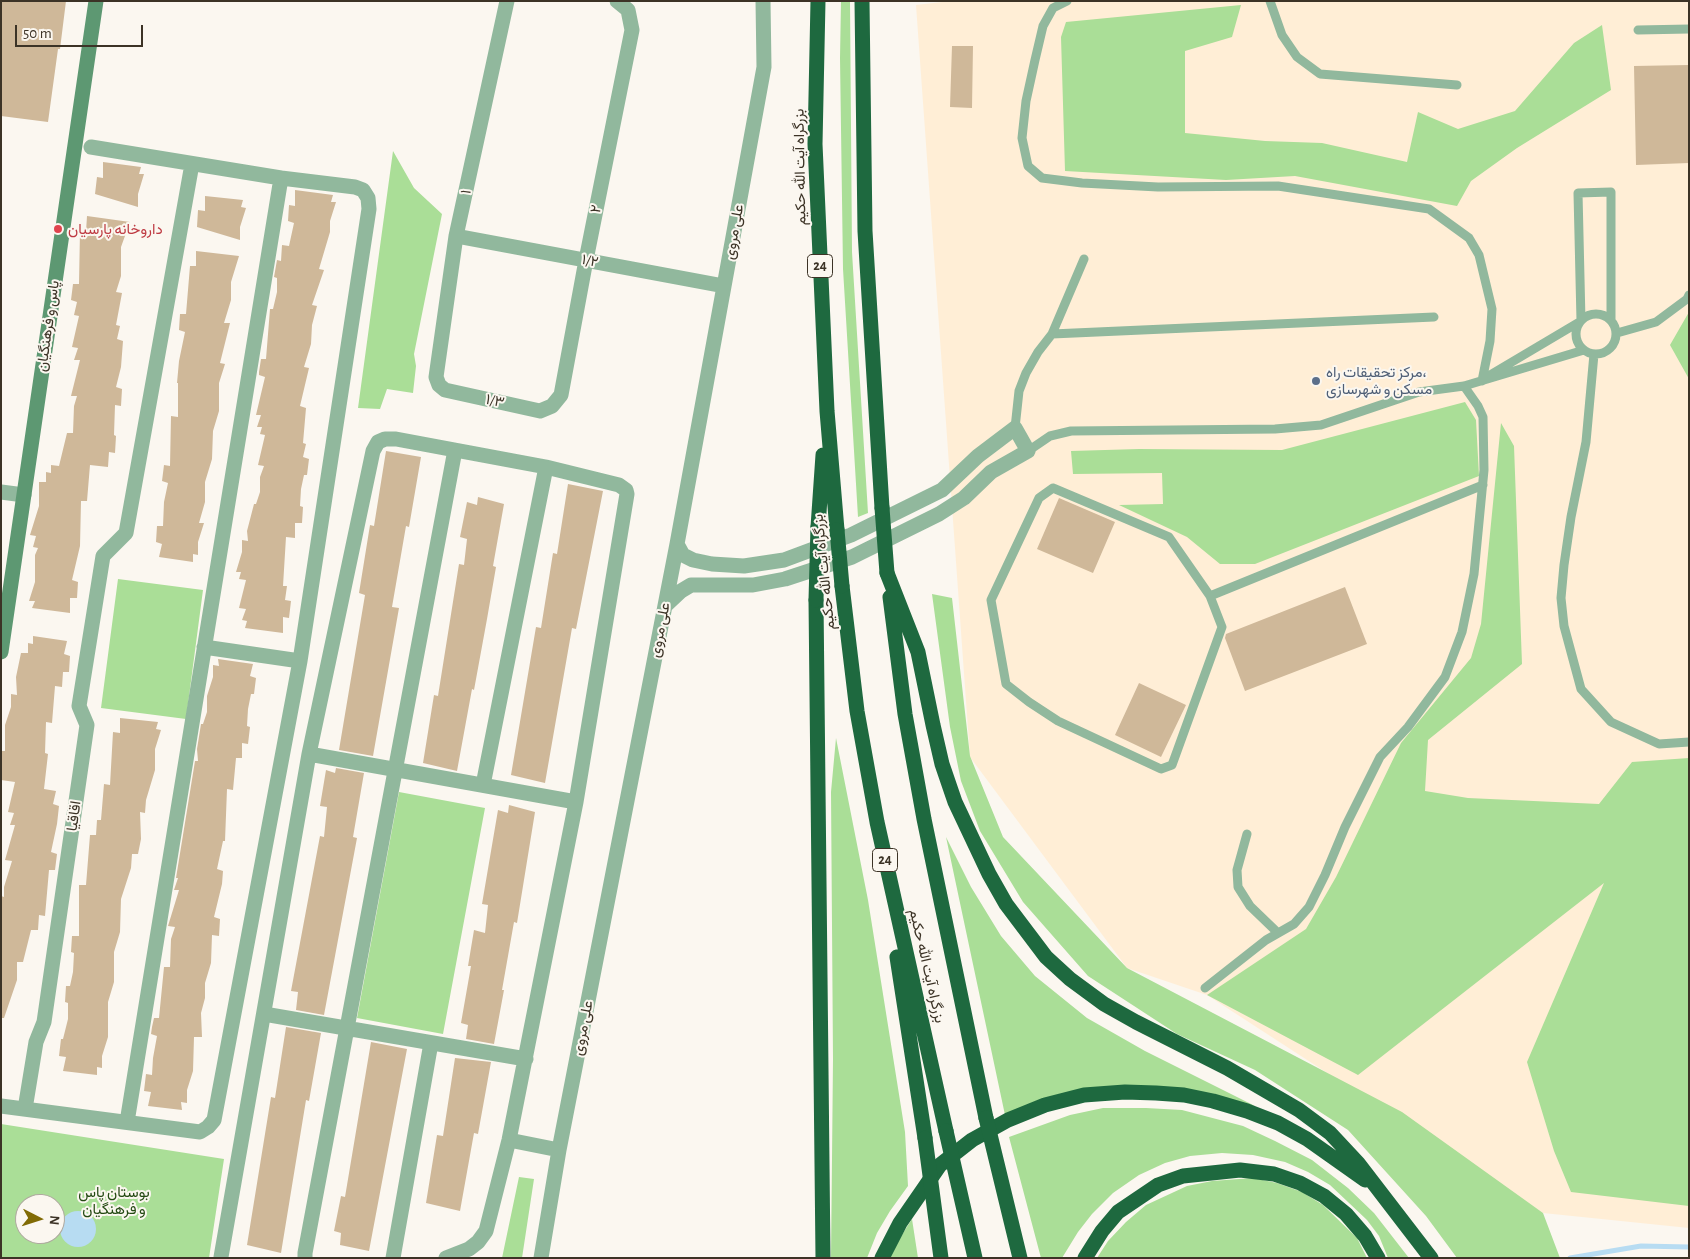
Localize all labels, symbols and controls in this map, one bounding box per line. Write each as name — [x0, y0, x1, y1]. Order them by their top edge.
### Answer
scale bar — [18, 15, 145, 47]
text: 50 m — [23, 26, 52, 41]
street label: بزرگراه آیت الله حکیم — [790, 109, 810, 225]
street label: ۱ — [457, 188, 475, 196]
street label: ۲ — [586, 203, 606, 215]
street label: علی مروی — [720, 203, 748, 261]
place label: داروخانه پارسیان — [68, 220, 163, 238]
marker: داروخانه پارسیان — [52, 223, 64, 235]
street label: ۱/۲ — [580, 251, 600, 271]
road number: 24 — [808, 255, 832, 278]
street label: پاس و فرهنگیان — [33, 279, 63, 373]
place label: مرکز تحقیقات راه، مسکن و شهرسازی — [1326, 363, 1432, 398]
marker: مرکز تحقیقات راه، مسکن و شهرسازی — [1310, 375, 1322, 387]
street label: ۱/۳ — [484, 390, 506, 412]
street label: بزرگراه آیت الله حکیم — [809, 513, 839, 631]
street label: علی مروی — [646, 601, 674, 659]
street label: اقاقیا — [63, 800, 85, 832]
road number: 24 — [872, 848, 898, 872]
street label: بزرگراه آیت الله حکیم — [905, 907, 949, 1025]
street label: علی مروی — [569, 999, 597, 1057]
park label: بوستان پاس و فرهنگیان — [78, 1183, 150, 1218]
north arrow — [15, 1194, 65, 1244]
text: N — [47, 1215, 61, 1226]

